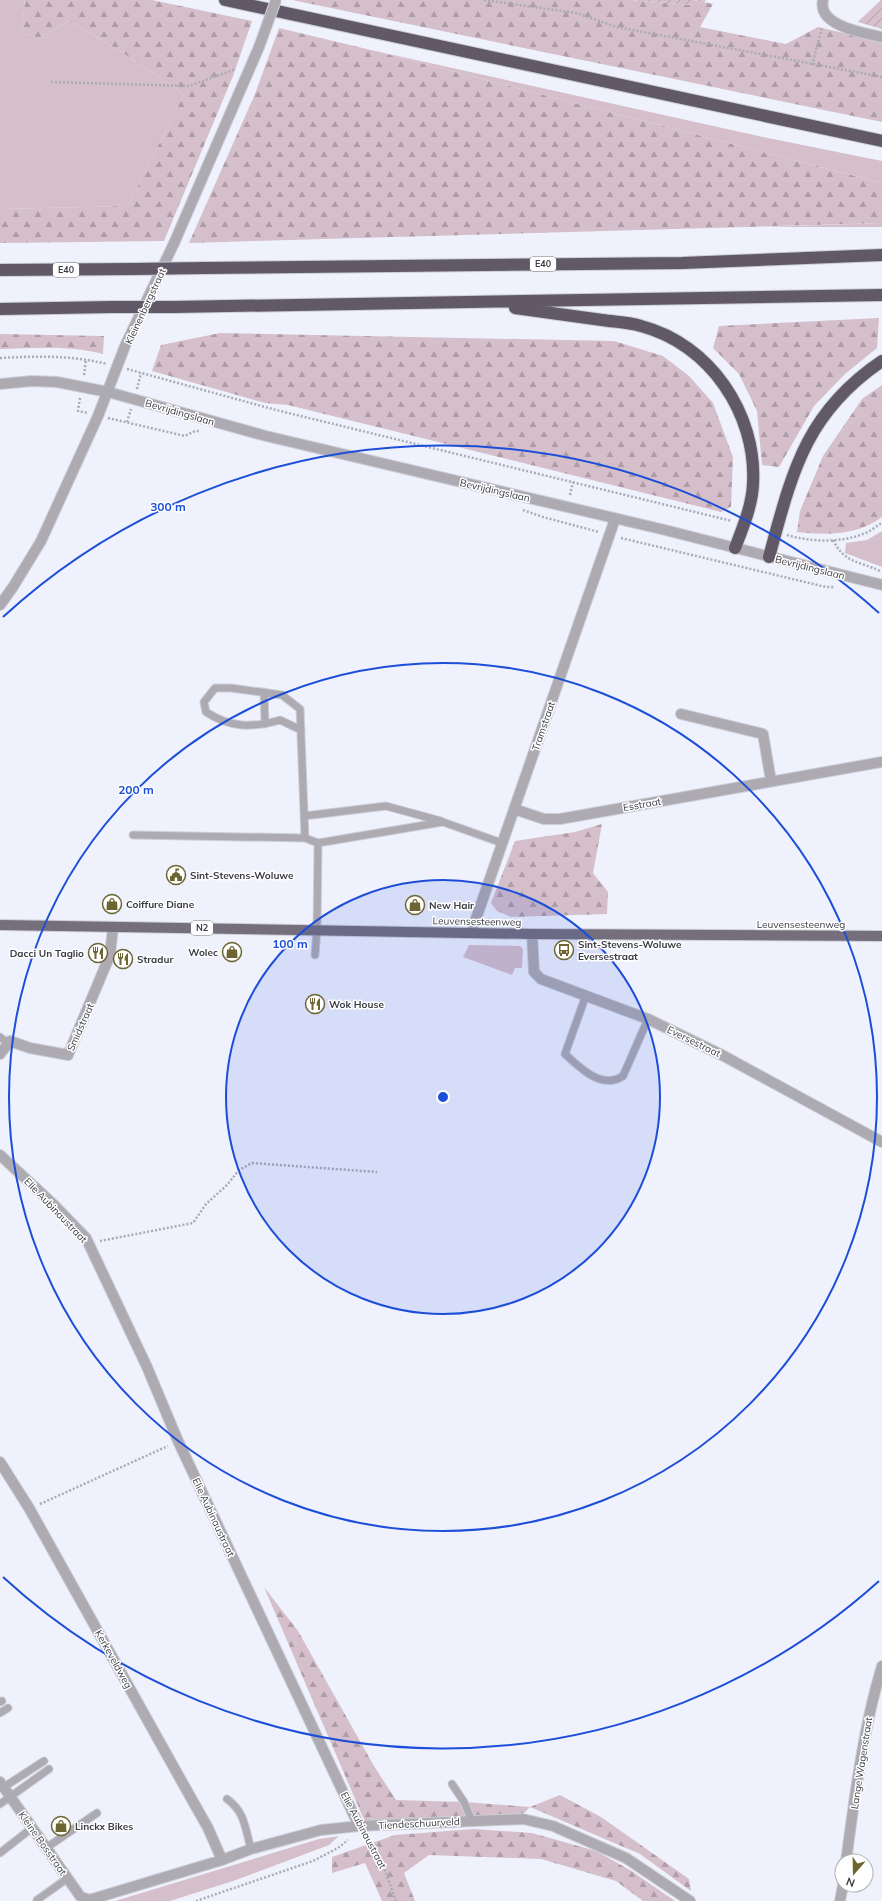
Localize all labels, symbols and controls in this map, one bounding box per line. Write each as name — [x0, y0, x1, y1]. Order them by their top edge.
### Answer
road number: E40 — [530, 257, 556, 271]
road number: E40 — [53, 263, 79, 277]
street label: Kleinenbergstraat — [122, 266, 169, 346]
street label: Bevrijdingslaan — [144, 396, 216, 429]
street label: Bevrijdingslaan — [459, 476, 531, 505]
text: 300 m — [150, 499, 186, 514]
street label: Bevrijdingslaan — [774, 553, 846, 582]
street label: Tramstraat — [529, 699, 558, 752]
text: 200 m — [118, 782, 154, 797]
street label: Esstraat — [622, 795, 663, 814]
public building icon: Sint-Stevens-Woluwe — [165, 864, 187, 886]
place label: Sint-Stevens-Woluwe — [190, 869, 294, 882]
shop icon: Coiffure Diane — [101, 893, 123, 915]
shop icon: New Hair — [404, 894, 426, 916]
place label: Coiffure Diane — [126, 898, 195, 911]
place label: New Hair — [429, 899, 474, 912]
street label: Leuvensesteenweg — [433, 914, 521, 929]
street label: Leuvensesteenweg — [757, 918, 845, 931]
road number: N2 — [191, 921, 213, 935]
text: 100 m — [272, 936, 308, 951]
place label: Sint-Stevens-Woluwe Eversestraat — [578, 938, 682, 963]
bus stop icon: Sint-Stevens-Woluwe Eversestraat — [553, 939, 575, 961]
shop icon: Wolec — [221, 941, 243, 963]
restaurant icon: Dacci Un Taglio — [87, 942, 109, 964]
place label: Wolec — [188, 946, 218, 959]
place label: Dacci Un Taglio — [10, 947, 84, 960]
restaurant icon: Stradur — [112, 948, 134, 970]
place label: Stradur — [137, 953, 173, 966]
restaurant icon: Wok House — [304, 993, 326, 1015]
place label: Wok House — [329, 998, 384, 1011]
street label: Smidstraat — [64, 1001, 97, 1053]
street label: Eversestraat — [665, 1023, 723, 1060]
centre of rings — [436, 1090, 450, 1104]
street label: Elie Aubinaustraat — [21, 1175, 90, 1246]
street label: Elie Aubinaustraat — [190, 1476, 238, 1559]
street label: Kerkeveldweg — [92, 1628, 135, 1691]
street label: Lange Wagenstraat — [848, 1716, 875, 1810]
street label: Elie Aubinaustraat — [338, 1790, 390, 1871]
street label: Kleine Bosstraat — [16, 1809, 70, 1878]
shop icon: Linckx Bikes — [50, 1815, 72, 1837]
street label: Tiendeschuurveld — [378, 1815, 460, 1832]
place label: Linckx Bikes — [75, 1820, 133, 1833]
north arrow — [834, 1853, 874, 1893]
text: N — [844, 1874, 857, 1890]

